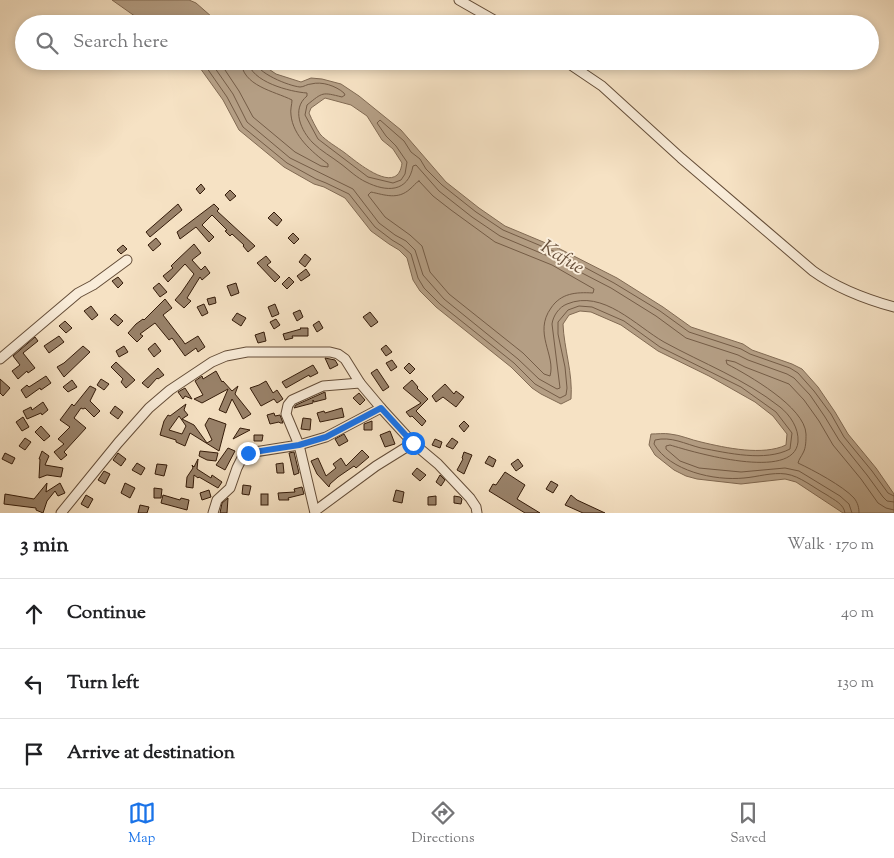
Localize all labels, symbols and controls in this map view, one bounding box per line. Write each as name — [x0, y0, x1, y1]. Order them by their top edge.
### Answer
search box — [15, 15, 879, 70]
icon: search — [33, 29, 61, 57]
text: Search here — [73, 29, 168, 56]
water label: Kafue — [535, 234, 589, 282]
route start — [402, 432, 425, 455]
route end — [237, 442, 260, 465]
text: 3 min — [20, 531, 69, 561]
text: Walk · 170 m — [787, 534, 874, 557]
icon: ahead — [20, 600, 48, 628]
text: Continue — [67, 600, 146, 627]
text: 40 m — [841, 602, 874, 625]
icon: left — [20, 670, 48, 698]
text: Turn left — [67, 670, 139, 697]
text: 130 m — [837, 672, 874, 695]
icon: arrive — [20, 740, 48, 768]
text: Arrive at destination — [67, 740, 235, 767]
tab: Map — [128, 799, 156, 849]
tab: Directions — [411, 799, 475, 849]
tab: Saved — [730, 799, 766, 849]

